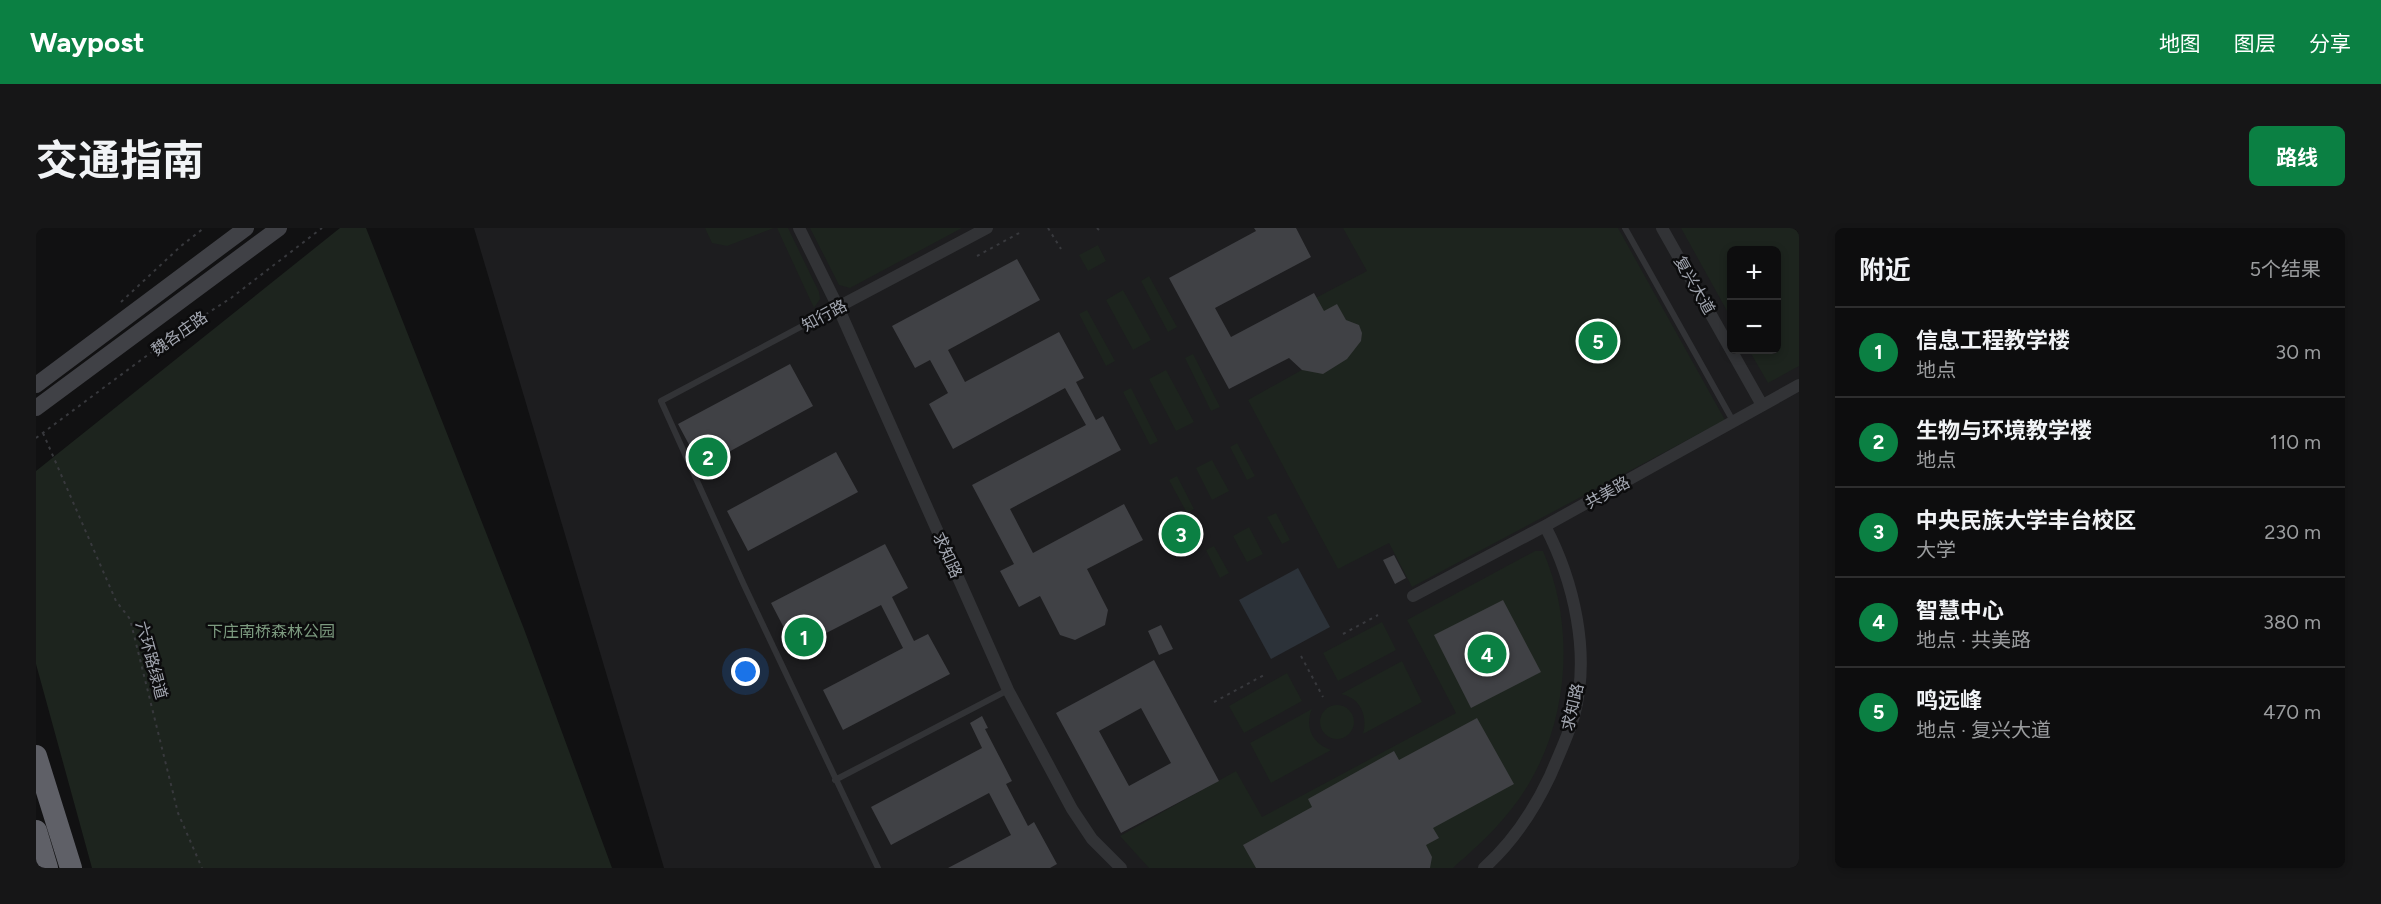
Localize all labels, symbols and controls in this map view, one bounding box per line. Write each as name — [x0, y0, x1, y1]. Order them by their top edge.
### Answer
text: Waypost — [30, 25, 144, 59]
text: 地图 — [2159, 31, 2201, 56]
text: 图层 — [2234, 31, 2276, 56]
text: 分享 — [2309, 31, 2351, 56]
button: 路线 — [2249, 126, 2345, 186]
text: 交通指南 — [36, 135, 204, 186]
map controls — [1727, 246, 1781, 354]
button: + — [1727, 246, 1781, 300]
street label: 复兴大道 — [1670, 253, 1719, 318]
text: 附近 — [1859, 254, 1911, 286]
text: 5个结果 — [2250, 257, 2321, 281]
street label: 知行路 — [799, 296, 850, 335]
button: − — [1727, 300, 1781, 354]
street label: 魏各庄路 — [148, 307, 211, 360]
pin: 5 — [1578, 318, 1618, 364]
text: 信息工程教学楼 — [1916, 327, 2070, 354]
text: 1 — [1874, 340, 1883, 364]
text: 30 m — [2275, 340, 2321, 364]
text: 地点 — [1916, 358, 1956, 382]
text: 生物与环境教学楼 — [1916, 417, 2092, 444]
text: 2 — [1873, 430, 1884, 454]
text: 110 m — [2270, 430, 2321, 454]
pin: 2 — [688, 434, 728, 480]
text: 地点 — [1916, 448, 1956, 472]
street label: 共美路 — [1582, 472, 1633, 512]
text: 中央民族大学丰台校区 — [1916, 507, 2136, 534]
pin: 3 — [1162, 512, 1200, 556]
text: 3 — [1873, 520, 1884, 544]
text: 230 m — [2264, 520, 2321, 544]
street label: 求知路 — [929, 529, 966, 581]
text: 大学 — [1916, 538, 1956, 562]
text: 智慧中心 — [1916, 597, 2004, 624]
text: 4 — [1872, 610, 1885, 634]
text: 380 m — [2263, 610, 2321, 634]
pin: 1 — [784, 614, 824, 660]
street label: 六环路绿道 — [132, 619, 171, 701]
park label: 下庄南桥森林公园 — [207, 622, 335, 641]
text: 地点 · 共美路 — [1916, 628, 2031, 652]
pin: 4 — [1468, 632, 1506, 676]
your location — [731, 657, 760, 686]
street label: 求知路 — [1558, 682, 1587, 733]
text: 鸣远峰 — [1916, 687, 1982, 714]
text: 5 — [1873, 700, 1884, 724]
text: 470 m — [2263, 700, 2321, 724]
text: 地点 · 复兴大道 — [1916, 718, 2051, 742]

